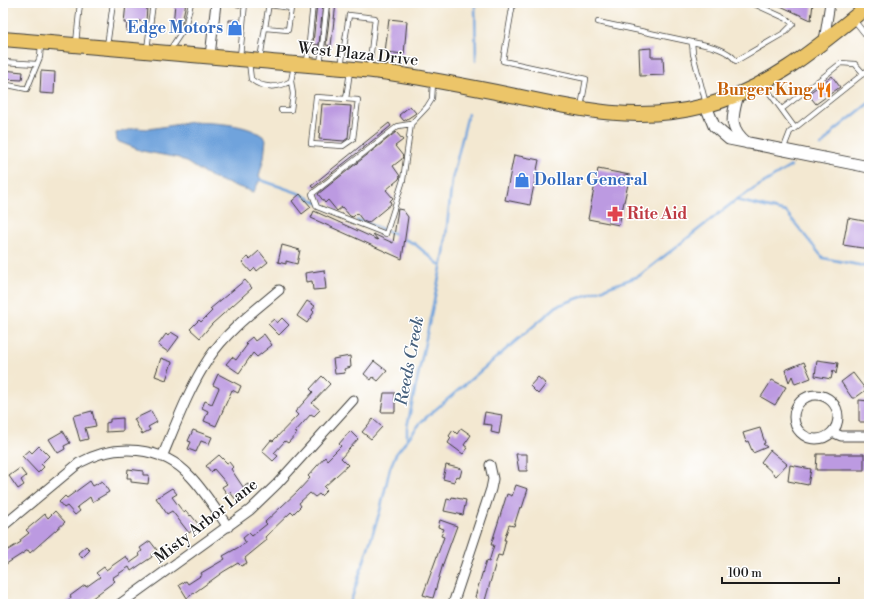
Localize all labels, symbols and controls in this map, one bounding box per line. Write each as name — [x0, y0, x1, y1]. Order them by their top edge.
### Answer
place label: Edge Motors — [127, 18, 223, 38]
shop icon: Edge Motors — [226, 19, 244, 37]
street label: West Plaza Drive — [296, 38, 419, 70]
place label: Burger King — [717, 80, 813, 100]
restaurant icon: Burger King — [815, 81, 833, 99]
place label: Dollar General — [534, 170, 648, 190]
shop icon: Dollar General — [513, 171, 531, 189]
place label: Rite Aid — [627, 204, 687, 224]
pharmacy icon: Rite Aid — [606, 205, 624, 223]
water label: Reeds Creek — [390, 314, 429, 408]
street label: Misty Arbor Lane — [150, 474, 262, 568]
scale bar — [722, 559, 839, 585]
text: 100 m — [728, 566, 762, 581]

